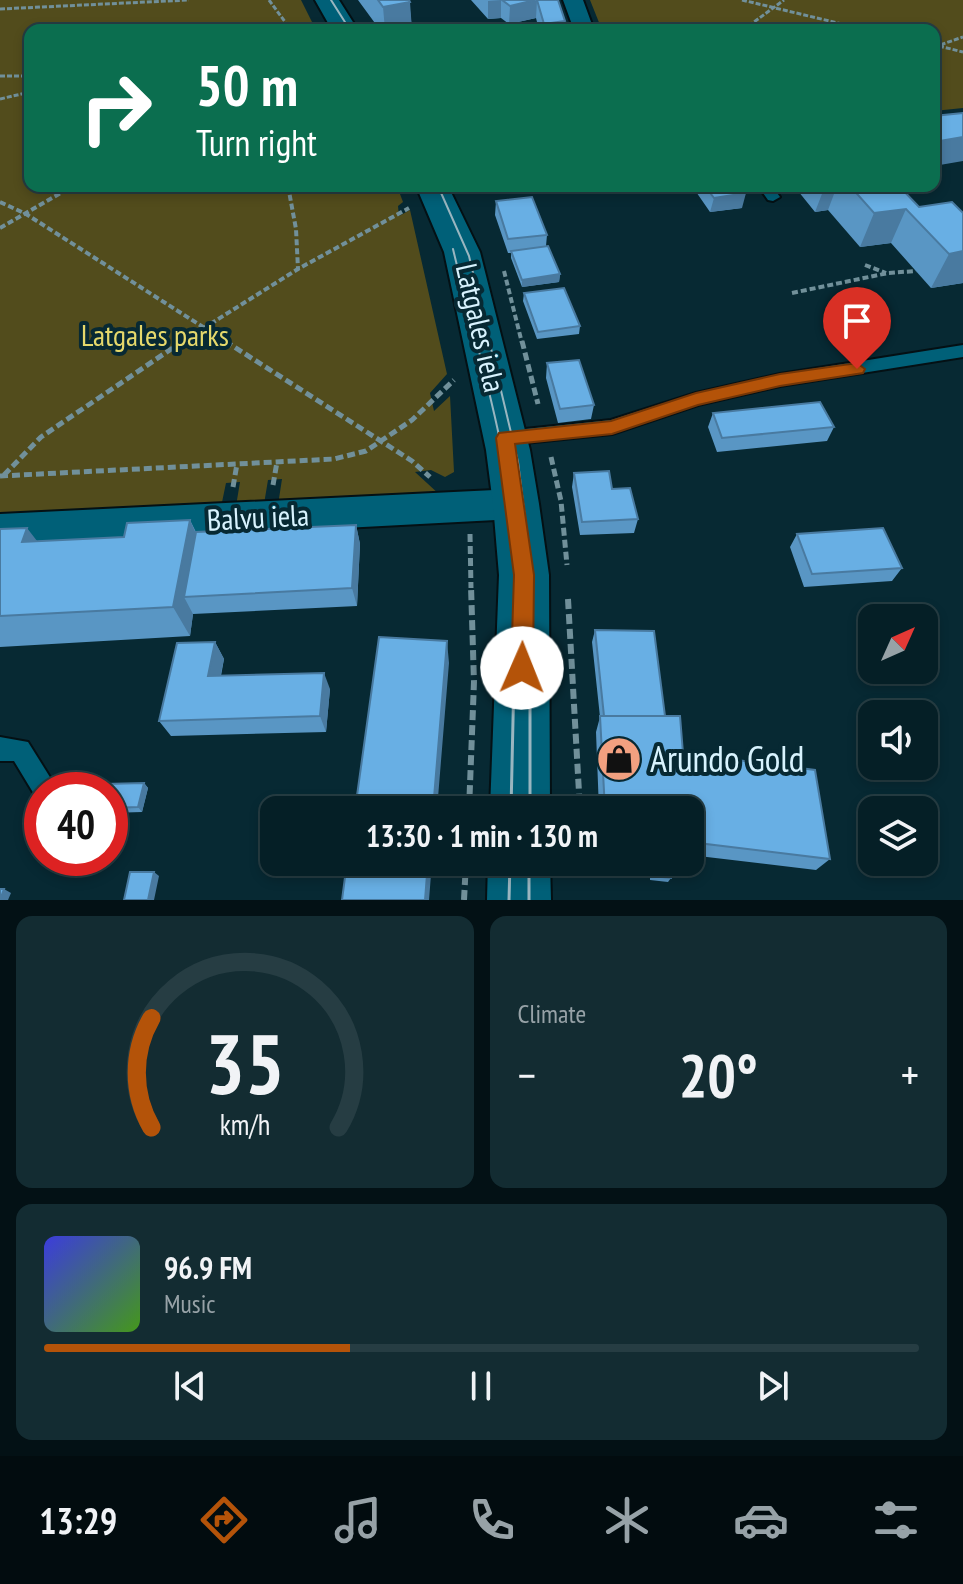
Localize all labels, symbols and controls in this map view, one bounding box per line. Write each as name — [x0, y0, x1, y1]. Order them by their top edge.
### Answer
text: 50 m — [196, 49, 298, 121]
icon: right — [64, 56, 168, 160]
text: Turn right — [196, 119, 317, 166]
street label: Latgales iela — [448, 260, 515, 396]
pin — [823, 287, 891, 369]
icon: arrive — [835, 299, 879, 343]
park label: Latgales parks — [81, 315, 229, 354]
street label: Balvu iela — [206, 494, 310, 539]
north arrow — [858, 604, 938, 684]
map controls — [858, 604, 938, 876]
position arrow — [480, 626, 564, 710]
button: sound — [858, 700, 938, 780]
shop icon: Arundo Gold — [595, 735, 643, 783]
place label: Arundo Gold — [650, 735, 804, 782]
speed limit sign: 40 — [24, 772, 128, 876]
button: layers — [858, 796, 938, 876]
text: 13:30 · 1 min · 130 m — [366, 816, 598, 855]
text: Climate — [518, 997, 586, 1030]
text: 35 — [205, 1009, 285, 1117]
text: 20° — [679, 1036, 758, 1114]
text: − — [518, 1046, 536, 1103]
text: + — [901, 1046, 919, 1103]
text: km/h — [219, 1106, 270, 1143]
text: 96.9 FM — [164, 1248, 252, 1287]
text: Music — [164, 1287, 216, 1320]
icon: previous — [168, 1364, 212, 1408]
icon: pause — [459, 1364, 503, 1408]
icon: next — [751, 1364, 795, 1408]
icon: directions — [196, 1492, 252, 1548]
icon: music — [330, 1492, 386, 1548]
icon: phone — [464, 1492, 520, 1548]
icon: climate — [599, 1492, 655, 1548]
icon: car — [733, 1492, 789, 1548]
icon: filters — [868, 1492, 924, 1548]
text: 13:29 — [39, 1497, 117, 1544]

